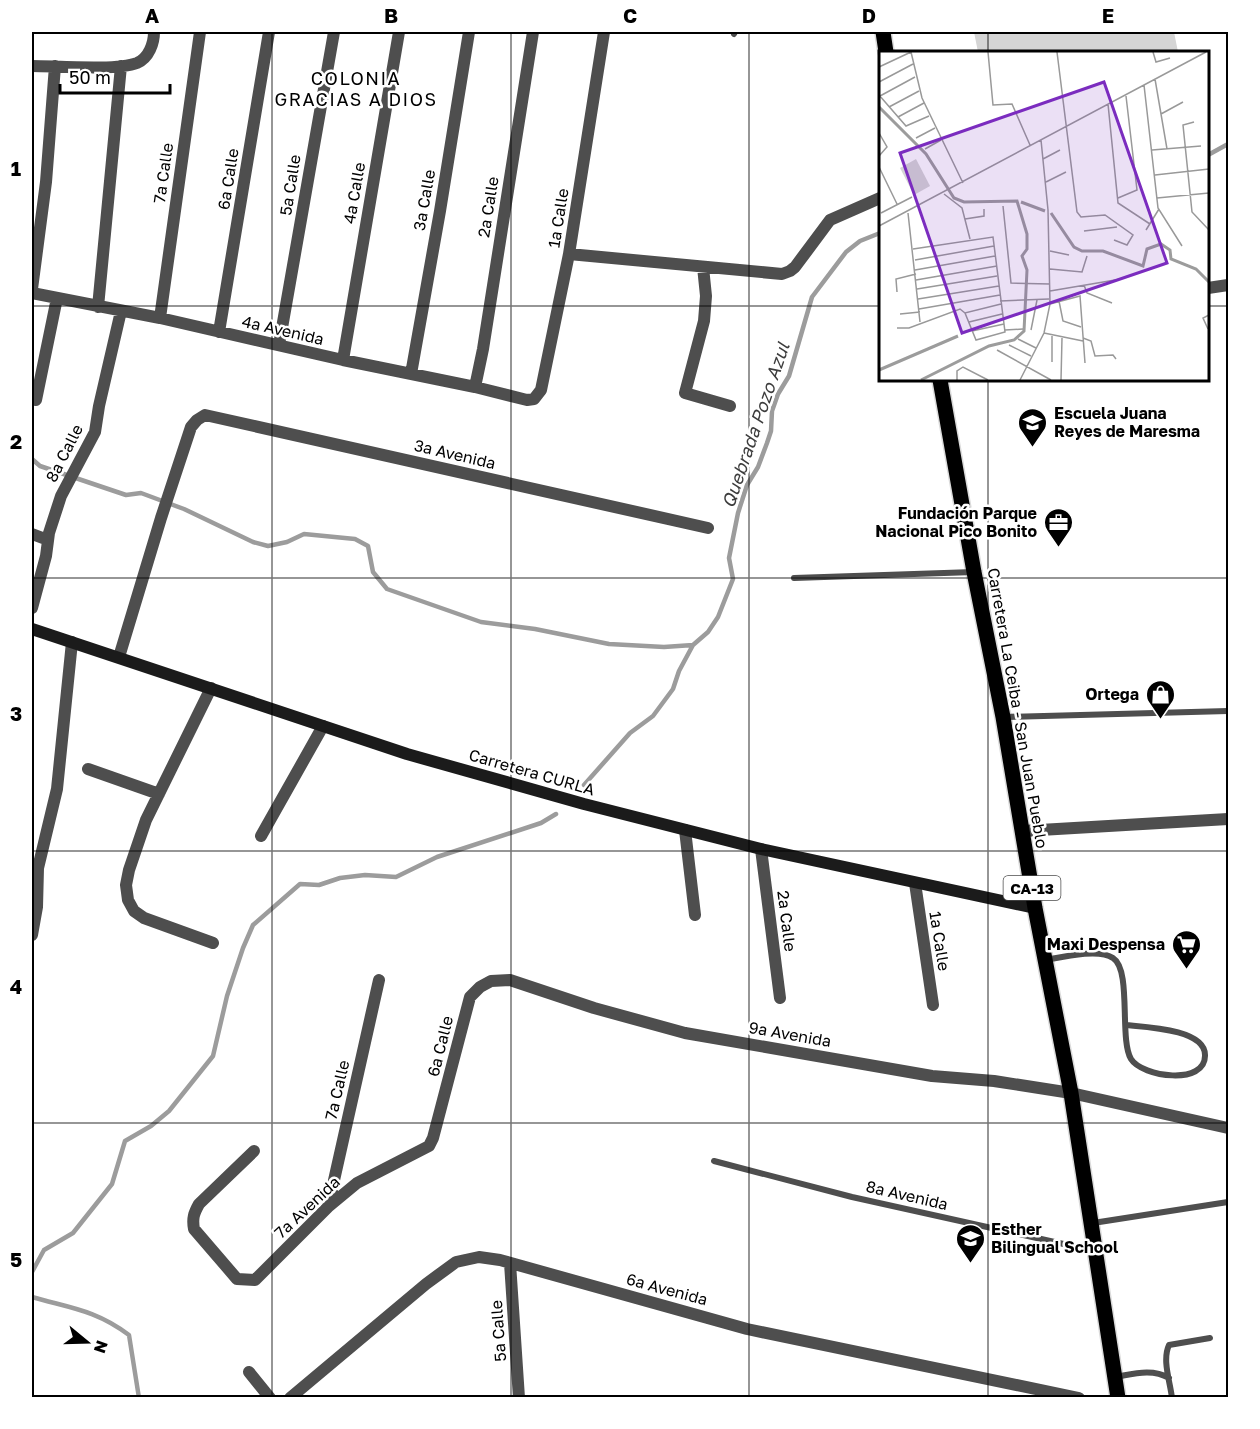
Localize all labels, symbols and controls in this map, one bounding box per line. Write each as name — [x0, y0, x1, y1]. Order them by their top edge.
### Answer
text: A — [145, 3, 159, 27]
text: B — [384, 3, 398, 27]
text: C — [623, 3, 637, 27]
text: D — [862, 3, 876, 27]
text: E — [1102, 3, 1114, 27]
inset map — [879, 51, 1209, 381]
scale bar — [60, 57, 170, 95]
text: 50 m — [69, 66, 111, 88]
district label: COLONIA GRACIAS A DIOS — [274, 67, 438, 110]
street label: 7ª Calle — [149, 141, 177, 205]
street label: 6ª Calle — [213, 147, 243, 211]
street label: 5ª Calle — [275, 153, 305, 217]
text: 1 — [11, 156, 21, 180]
street label: 4ª Calle — [339, 161, 369, 225]
street label: 3ª Calle — [409, 168, 439, 232]
street label: 2ª Calle — [473, 175, 503, 239]
street label: 1ª Calle — [543, 187, 573, 249]
street label: 4ª Avenida — [240, 311, 326, 349]
water label: Quebrada Pozo Azul — [716, 338, 794, 511]
place label: Escuela Juana Reyes de Maresma — [1054, 403, 1200, 441]
school or university icon: Escuela Juana Reyes de Maresma — [1017, 406, 1049, 448]
street label: 8ª Calle — [41, 421, 87, 485]
text: 2 — [10, 429, 22, 453]
street label: 3a Avenida — [412, 435, 498, 473]
place label: Fundación Parque Nacional Pico Bonito — [875, 503, 1037, 541]
office icon: Fundación Parque Nacional Pico Bonito — [1042, 506, 1074, 548]
street label: Carretera La Ceiba - San Juan Pueblo — [983, 566, 1053, 850]
shop icon: Ortega — [1144, 678, 1176, 720]
place label: Ortega — [1085, 684, 1139, 704]
text: 3 — [10, 701, 22, 725]
street label: Carretera CURLA — [467, 744, 598, 800]
road number: CA-13 — [1004, 876, 1060, 900]
street label: 2a Calle — [773, 889, 801, 953]
street label: 1a Calle — [925, 910, 955, 972]
supermarket icon: Maxi Despensa — [1170, 928, 1202, 970]
place label: Maxi Despensa — [1047, 934, 1165, 954]
text: 4 — [10, 974, 22, 998]
street label: 6a Calle — [423, 1013, 457, 1079]
street label: 9a Avenida — [747, 1017, 833, 1051]
street label: 7a Calle — [320, 1058, 354, 1122]
street label: 7a Avenida — [270, 1172, 344, 1242]
street label: 8a Avenida — [864, 1176, 950, 1214]
place label: Esther Bilingual School — [991, 1219, 1119, 1257]
school or university icon: Esther Bilingual School — [954, 1222, 986, 1264]
text: 5 — [10, 1247, 22, 1271]
street label: 6a Avenida — [624, 1269, 710, 1309]
street label: 5a Calle — [486, 1300, 510, 1362]
north arrow — [57, 1312, 117, 1372]
text: N — [90, 1338, 113, 1356]

